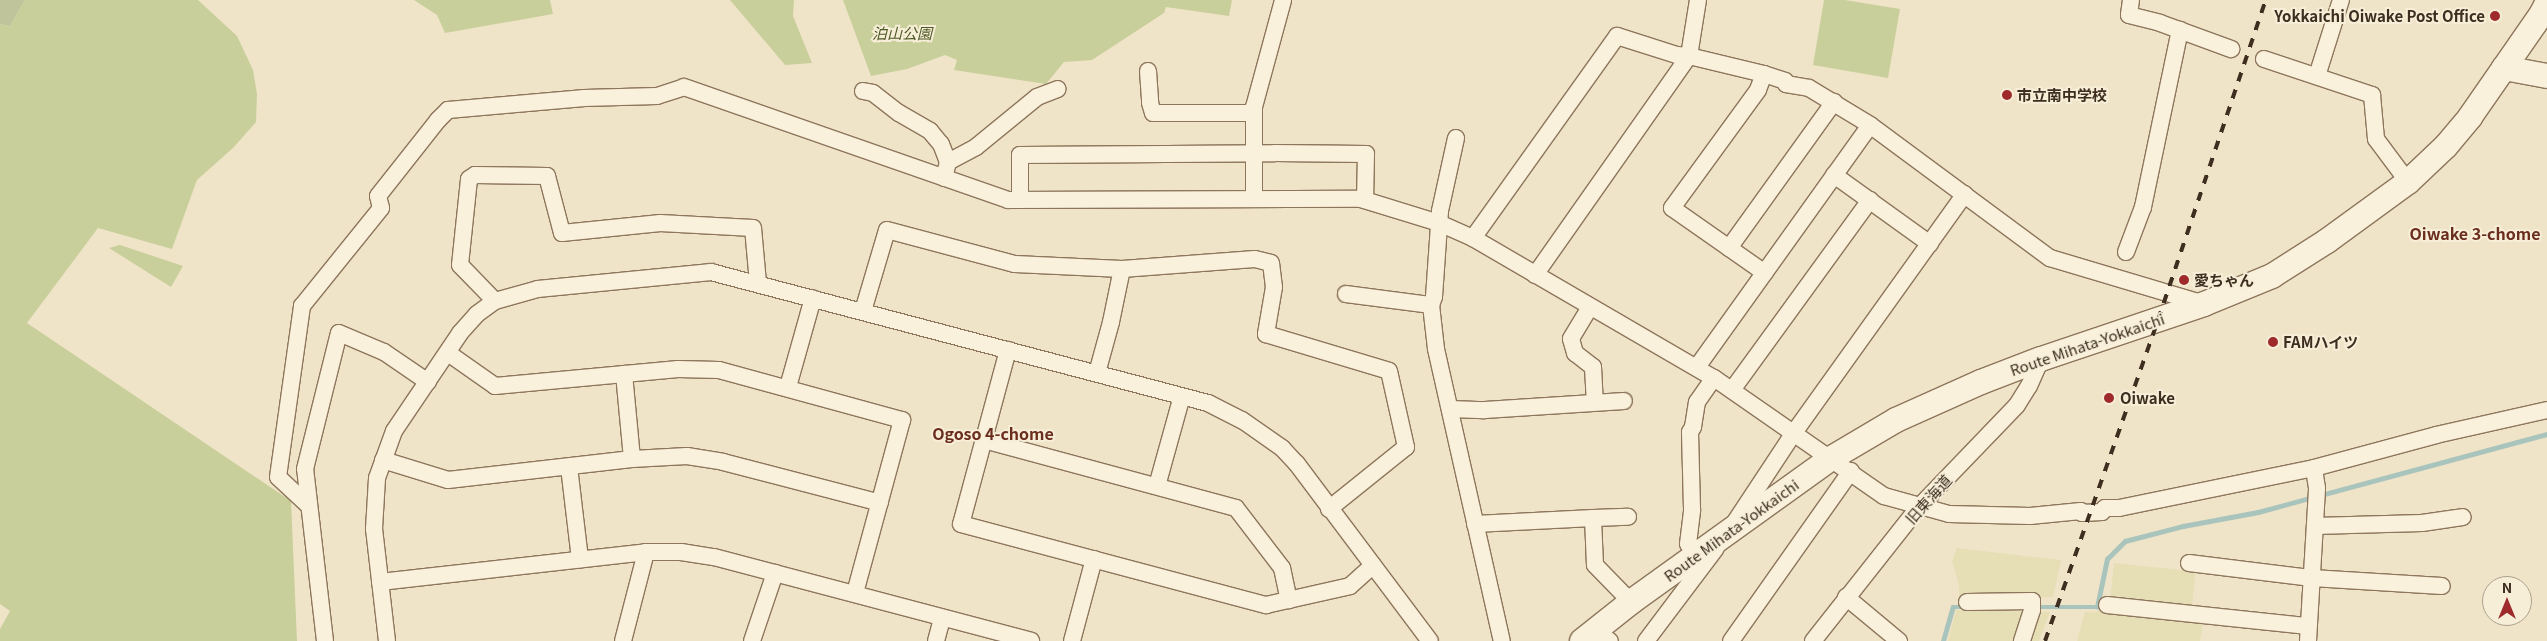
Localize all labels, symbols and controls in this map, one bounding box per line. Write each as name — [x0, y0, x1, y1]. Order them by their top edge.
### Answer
place label: Yokkaichi Oiwake Post Office — [2274, 7, 2485, 25]
marker: Yokkaichi Oiwake Post Office — [2489, 10, 2501, 22]
park label: 泊山公園 — [872, 24, 932, 42]
place label: 市立南中学校 — [2017, 86, 2107, 104]
marker: 市立南中学校 — [2001, 89, 2013, 101]
district label: Oiwake 3-chome — [2410, 223, 2540, 243]
place label: 愛ちゃん — [2194, 271, 2254, 289]
marker: 愛ちゃん — [2178, 274, 2190, 286]
street label: Route Mihata-Yokkaichi — [2007, 309, 2167, 379]
place label: FAMハイツ — [2283, 333, 2358, 351]
marker: FAMハイツ — [2267, 336, 2279, 348]
place label: Oiwake — [2120, 389, 2175, 407]
marker: Oiwake — [2102, 391, 2116, 405]
district label: Ogoso 4-chome — [932, 423, 1054, 443]
street label: 旧東海道 — [1901, 471, 1955, 527]
street label: Route Mihata-Yokkaichi — [1660, 475, 1802, 585]
north arrow — [2482, 576, 2532, 626]
text: N — [2502, 577, 2512, 597]

